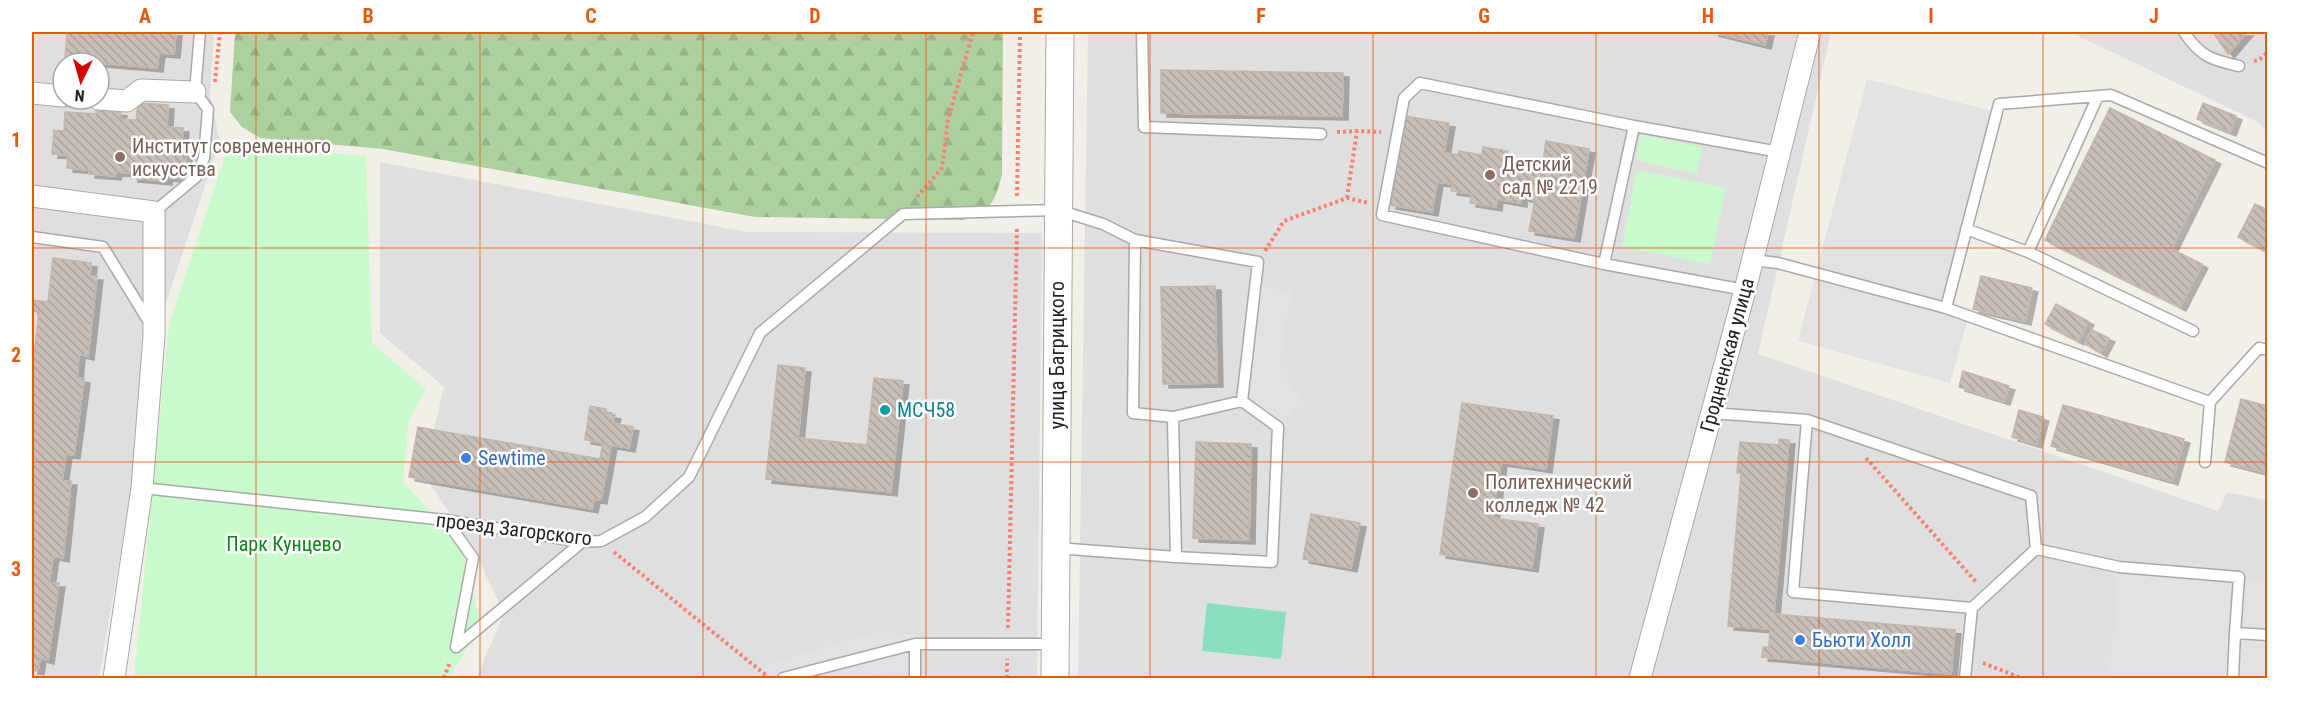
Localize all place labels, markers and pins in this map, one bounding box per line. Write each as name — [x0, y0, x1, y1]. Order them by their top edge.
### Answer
place label: Институт современного искусства — [132, 134, 331, 181]
marker: Институт современного искусства — [113, 150, 127, 164]
place label: Детский сад № 2219 — [1502, 152, 1598, 199]
marker: Детский сад № 2219 — [1483, 168, 1497, 182]
place label: МСЧ58 — [897, 398, 955, 422]
marker: МСЧ58 — [878, 403, 892, 417]
place label: Sewtime — [478, 446, 546, 470]
marker: Sewtime — [459, 451, 473, 465]
place label: Политехнический колледж № 42 — [1485, 470, 1632, 517]
marker: Политехнический колледж № 42 — [1466, 486, 1480, 500]
place label: Бьюти Холл — [1812, 628, 1911, 652]
marker: Бьюти Холл — [1793, 633, 1807, 647]

